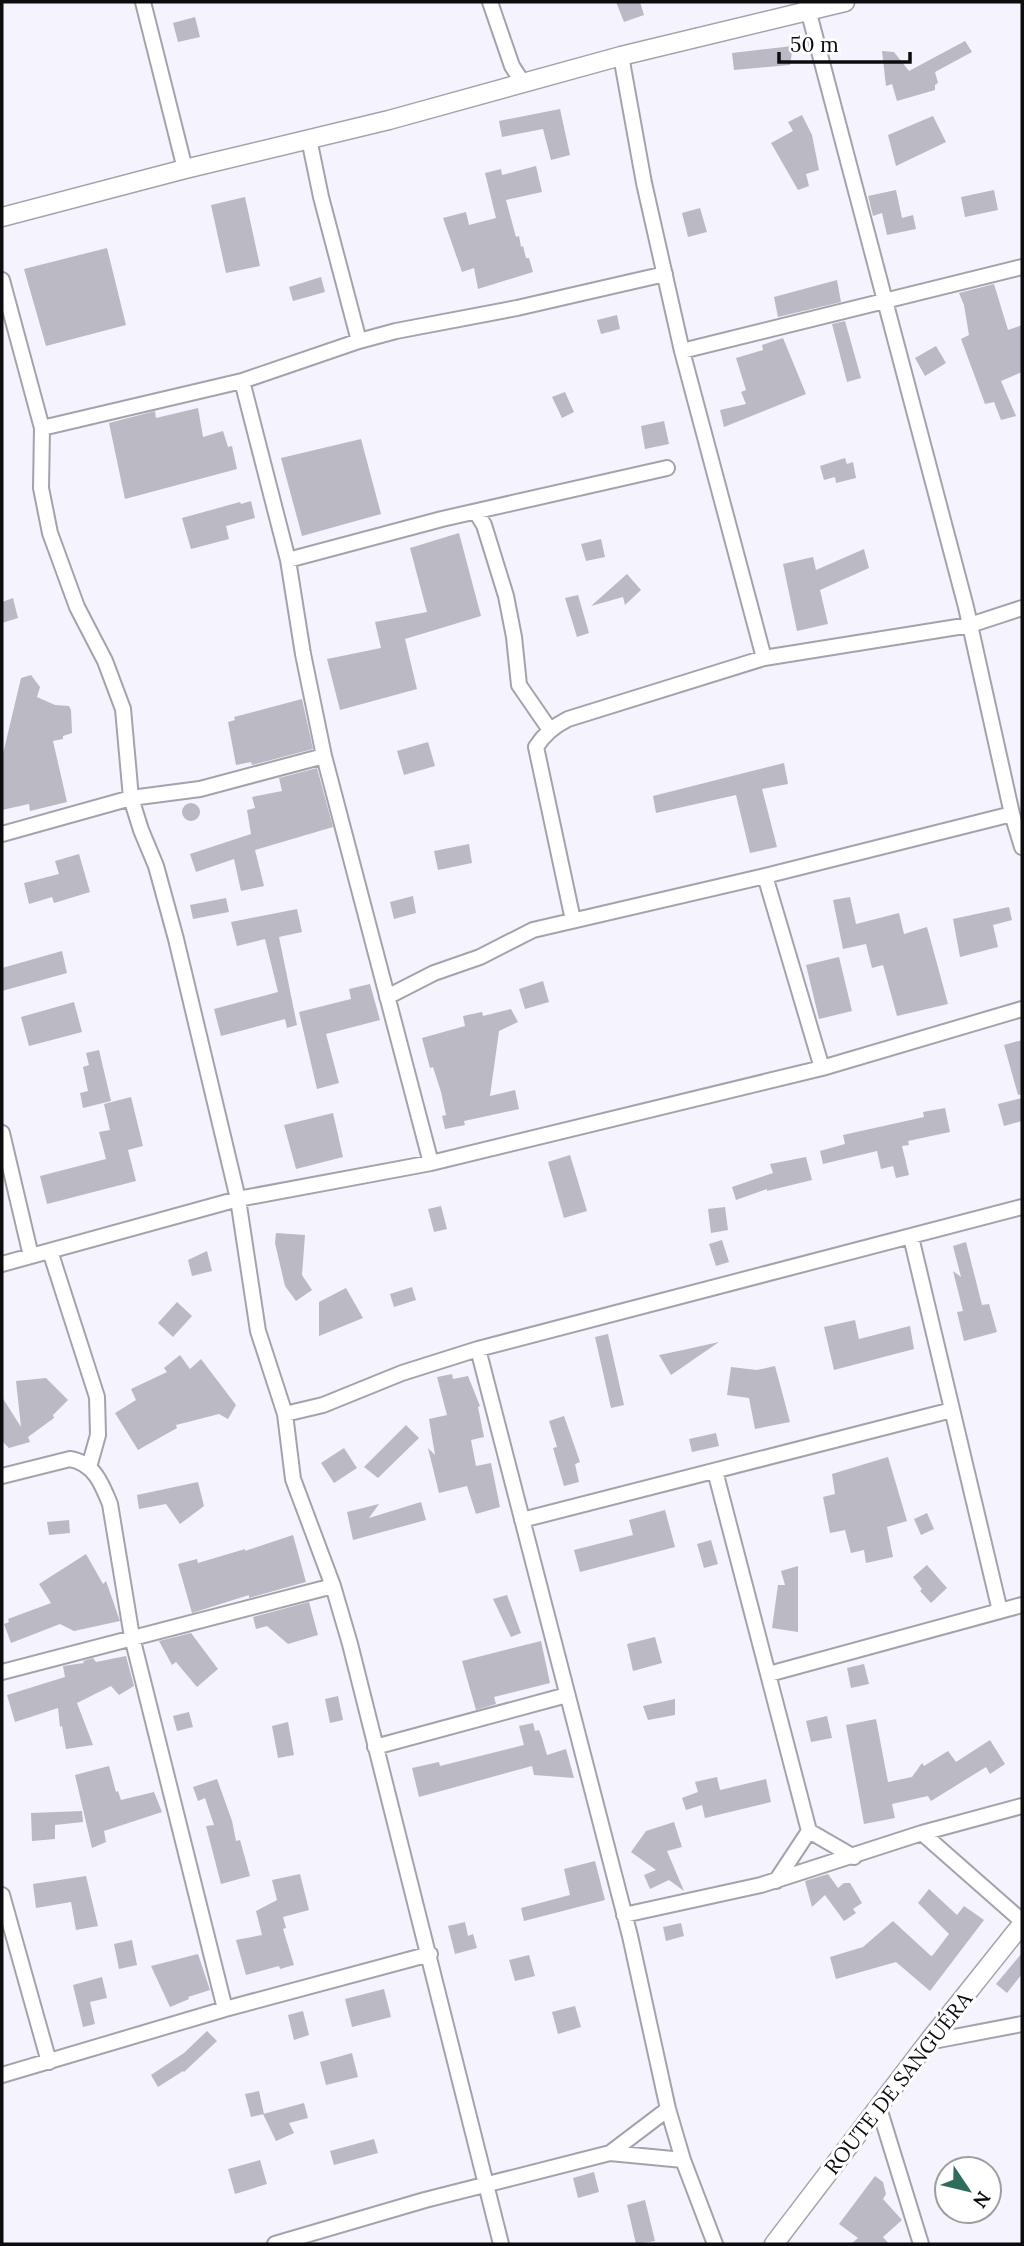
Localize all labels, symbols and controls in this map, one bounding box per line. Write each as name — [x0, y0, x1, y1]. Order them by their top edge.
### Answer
scale bar — [779, 21, 910, 65]
text: 50 m — [790, 31, 839, 58]
street label: ROUTE DE SANGUÉRA — [818, 1985, 978, 2180]
north arrow — [933, 2155, 1003, 2225]
text: N — [968, 2187, 996, 2213]

